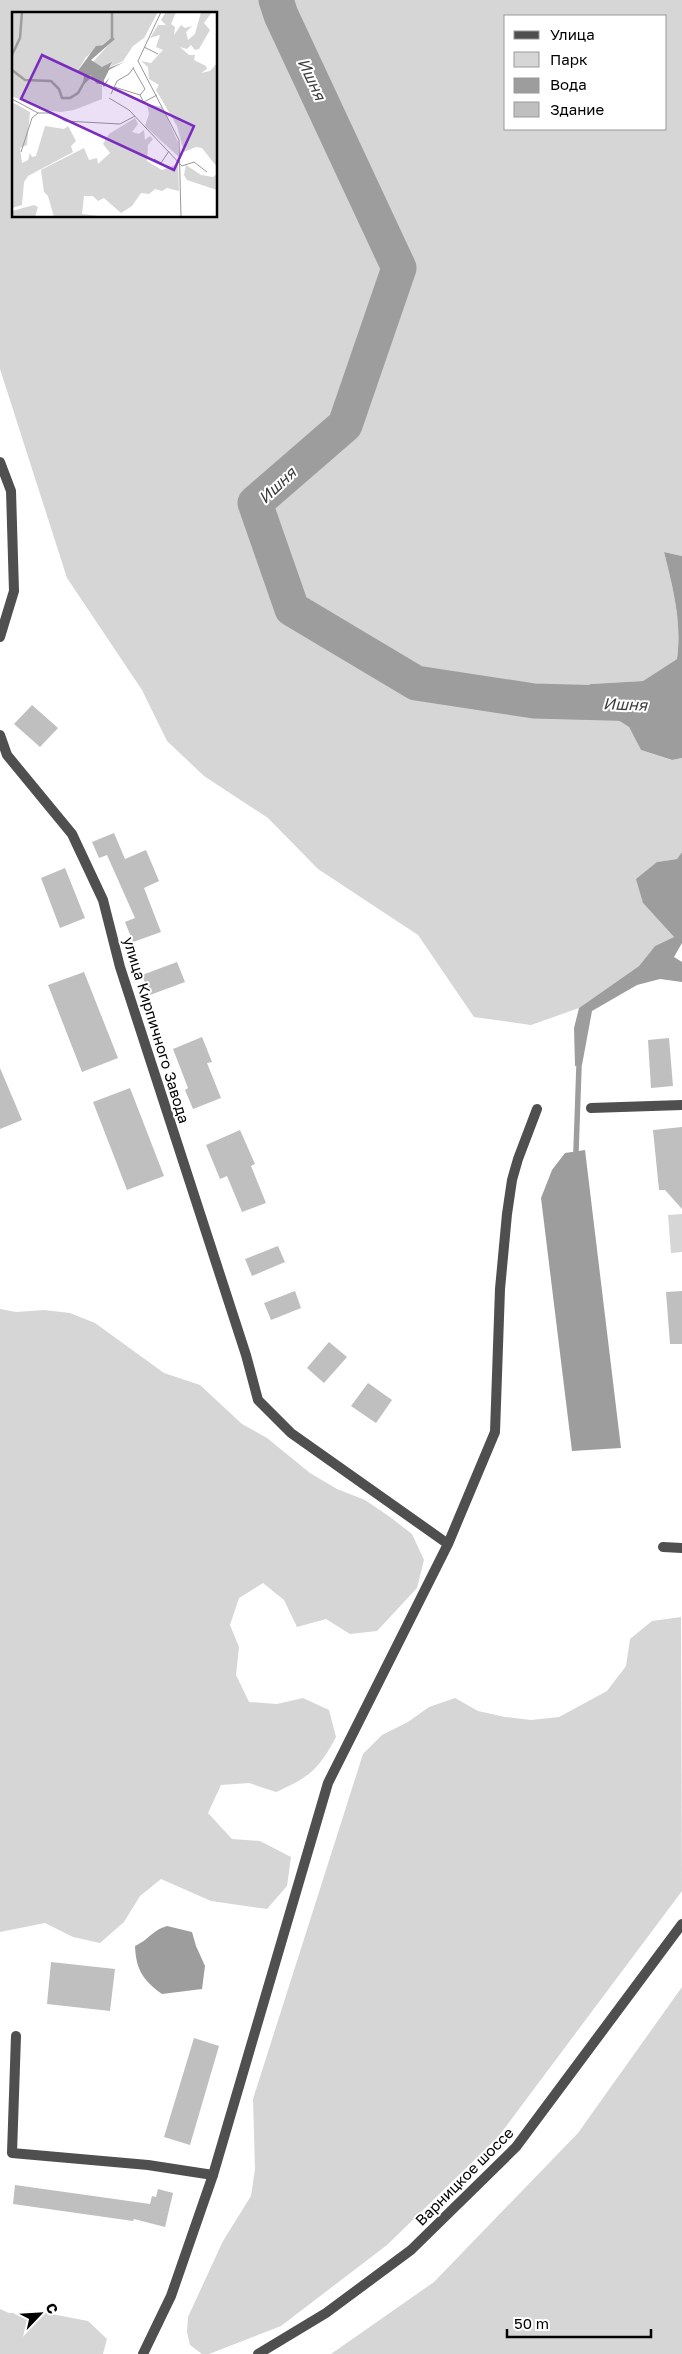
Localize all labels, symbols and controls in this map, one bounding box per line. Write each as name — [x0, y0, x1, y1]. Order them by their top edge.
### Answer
inset map — [12, 12, 218, 218]
legend — [504, 15, 667, 130]
text: Улица — [550, 25, 595, 43]
text: Парк — [550, 50, 588, 68]
water label: Ишня — [294, 55, 331, 104]
text: Вода — [550, 75, 587, 93]
text: Здание — [550, 100, 604, 118]
water label: Ишня — [254, 462, 301, 507]
water label: Ишня — [603, 693, 648, 715]
street label: улица Кирпичного Завода — [120, 935, 194, 1125]
street label: Варницкое шоссе — [411, 2123, 517, 2229]
north arrow — [15, 2289, 65, 2339]
text: С — [42, 2300, 62, 2316]
scale bar — [507, 2306, 651, 2338]
text: 50 m — [514, 2314, 549, 2332]

